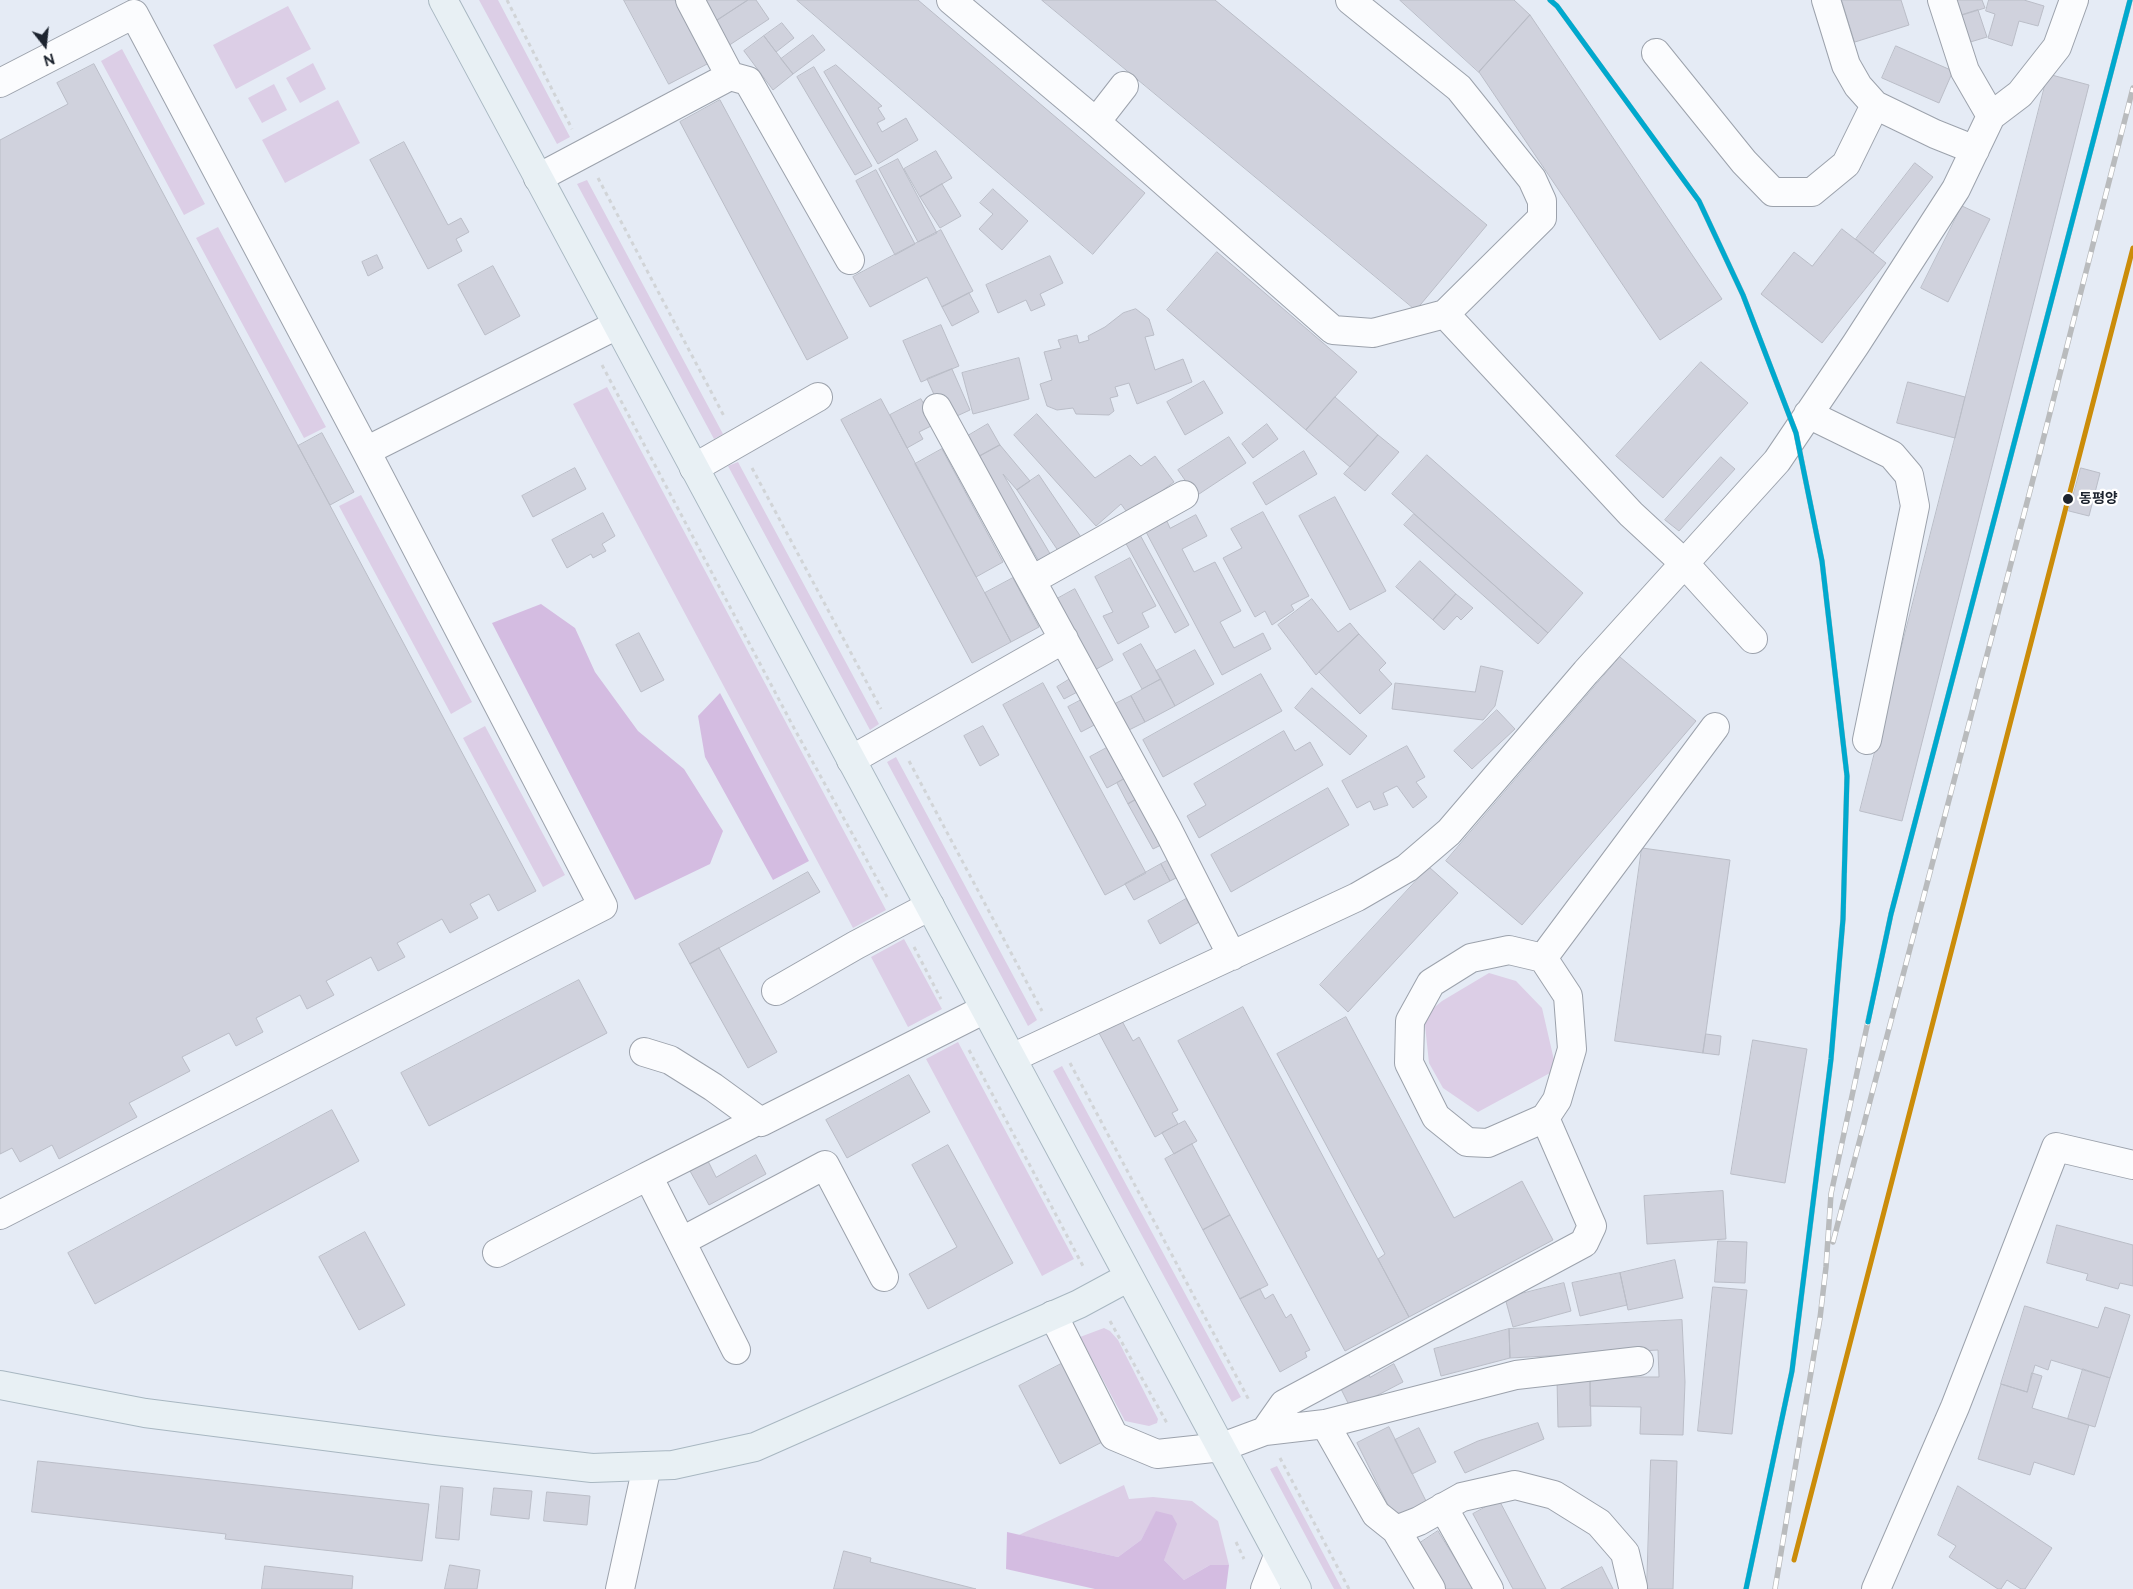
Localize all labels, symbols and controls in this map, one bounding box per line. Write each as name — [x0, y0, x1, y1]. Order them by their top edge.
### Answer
north arrow — [20, 20, 70, 70]
text: N — [42, 50, 56, 69]
place label: 동평양 — [2079, 491, 2118, 507]
marker: 동평양 — [2061, 492, 2075, 506]

